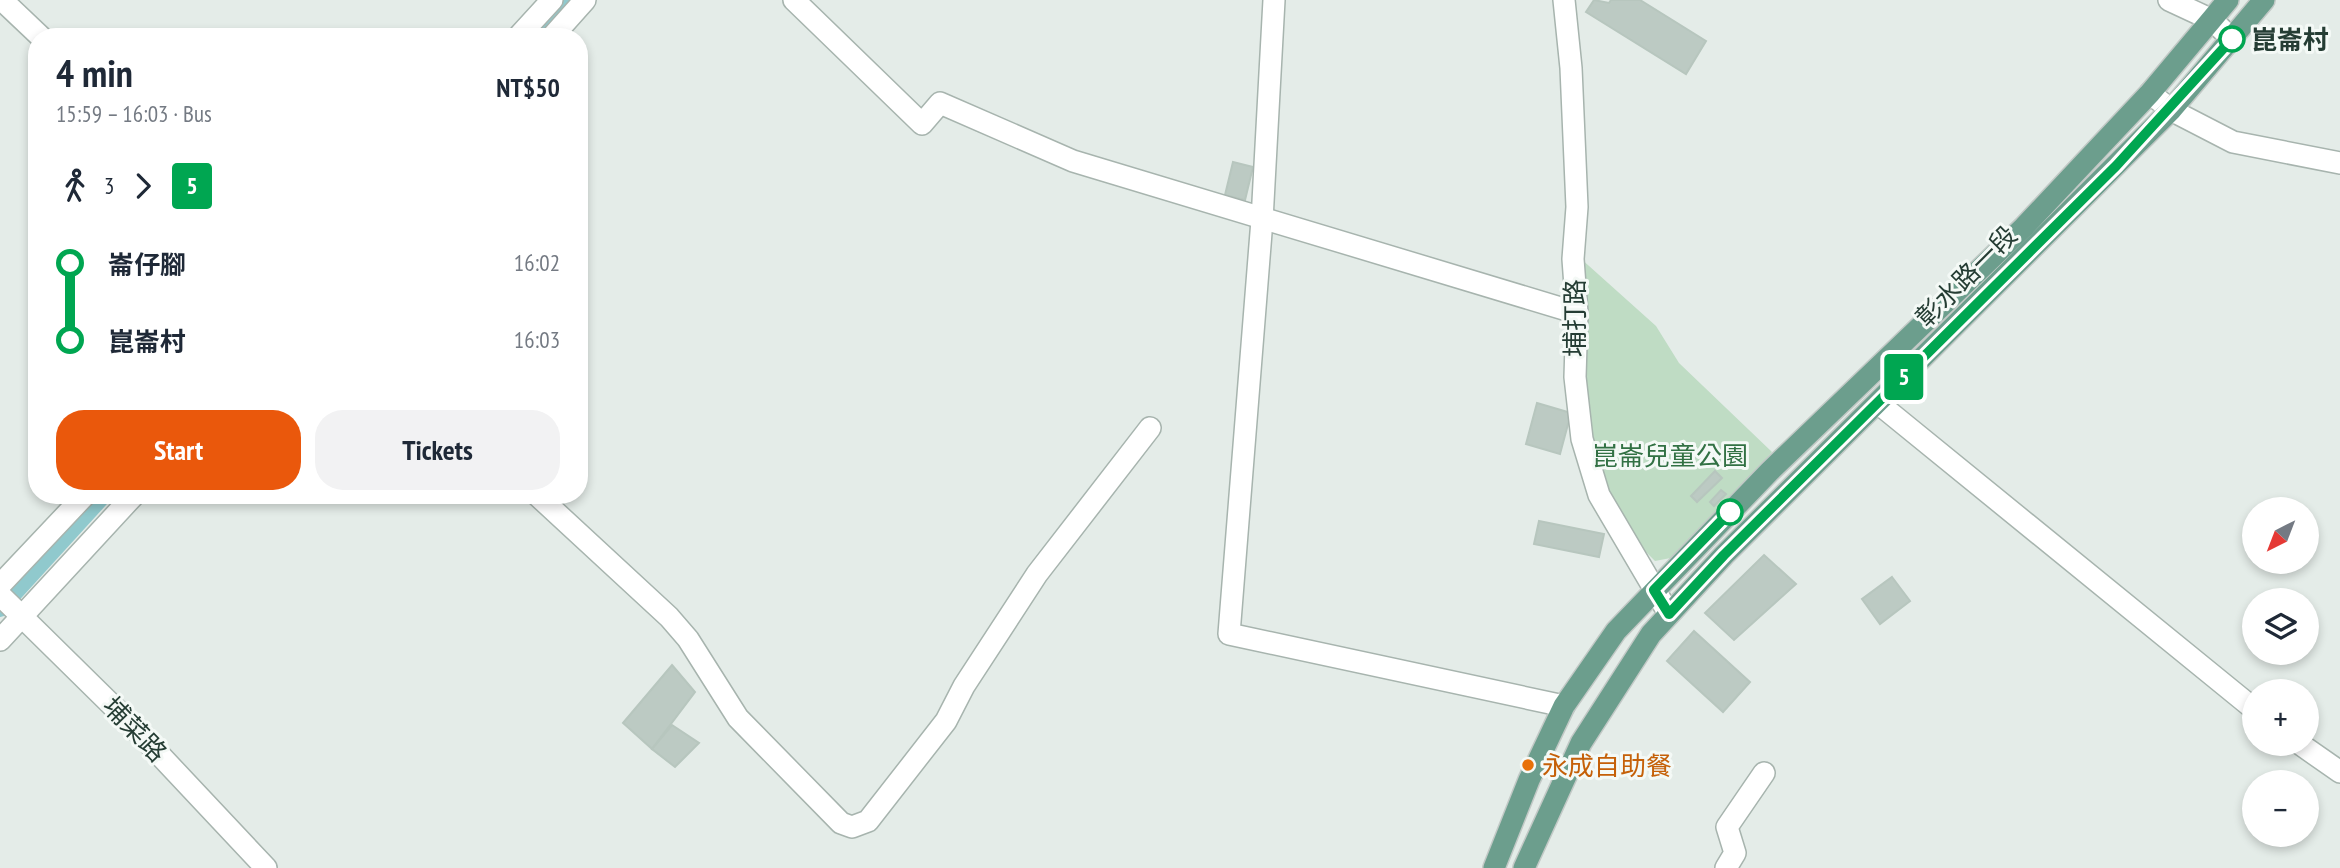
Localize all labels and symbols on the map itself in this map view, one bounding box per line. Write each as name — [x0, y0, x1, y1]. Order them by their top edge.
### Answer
place label: 崑崙村 — [2251, 23, 2329, 56]
marker: 崑崙村 — [2219, 26, 2245, 52]
street label: 彰水路一段 — [1908, 218, 2024, 334]
street label: 埔打路 — [1558, 279, 1591, 357]
line badge: 5 — [1881, 354, 1927, 400]
park label: 崑崙兒童公園 — [1592, 439, 1748, 472]
north arrow — [2242, 497, 2319, 574]
unlabelled marker — [1717, 499, 1743, 525]
street label: 埔菜路 — [96, 689, 174, 769]
place label: 永成自助餐 — [1542, 749, 1672, 782]
marker: 永成自助餐 — [1520, 757, 1536, 773]

